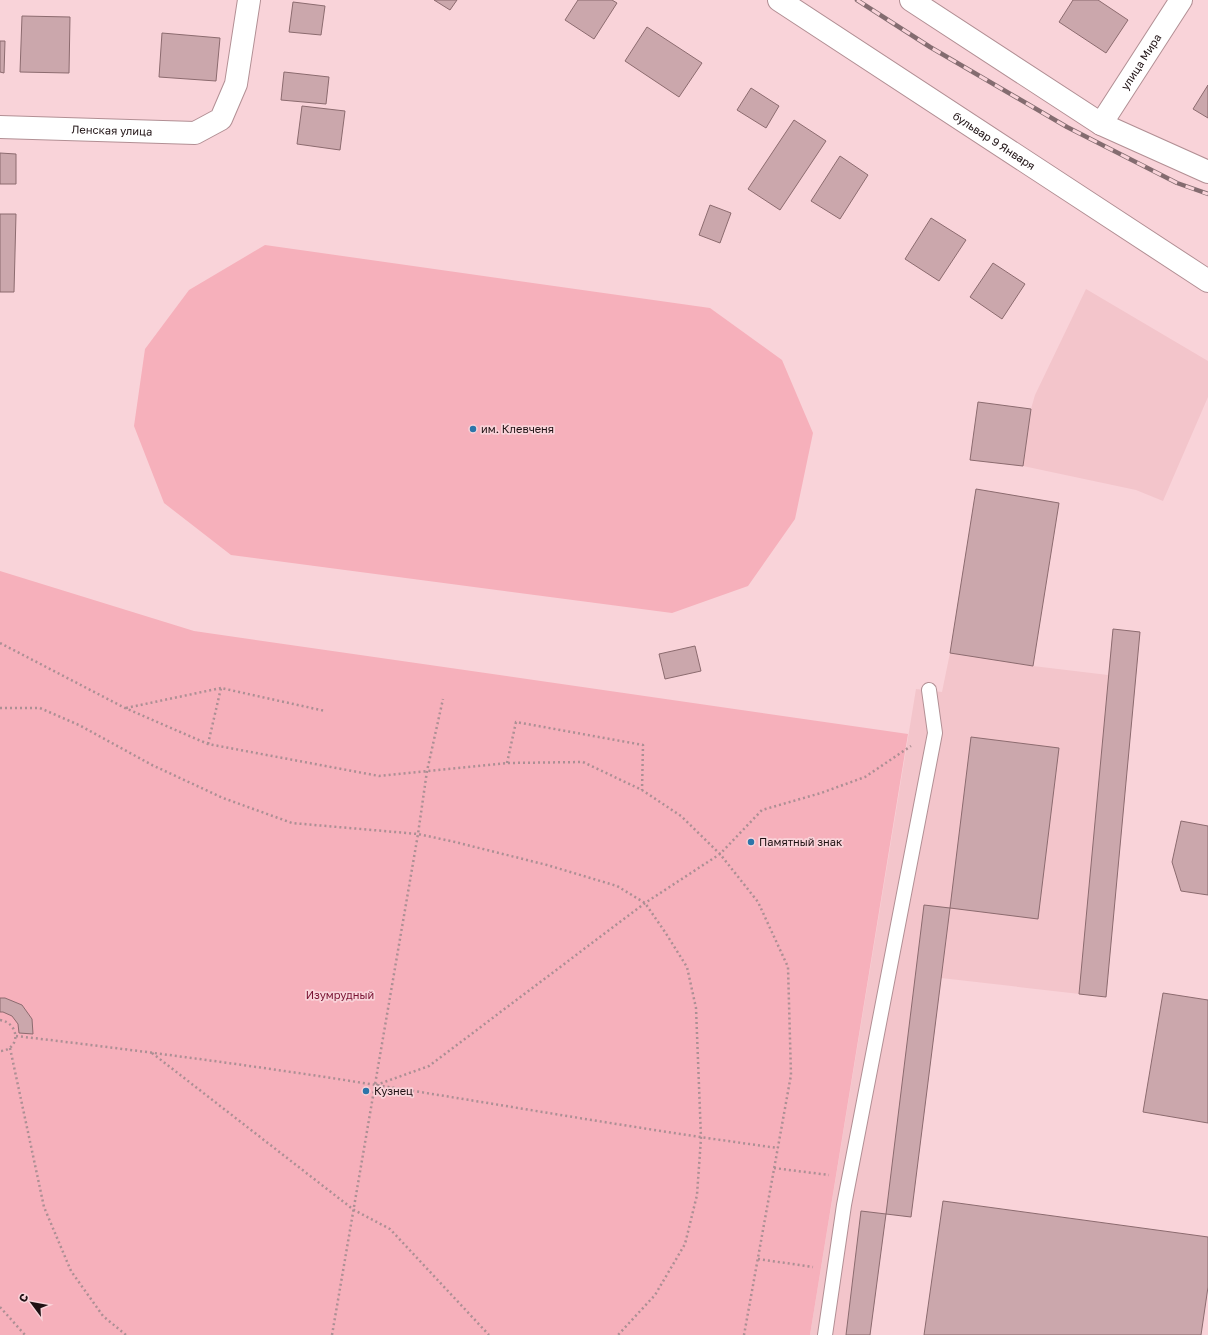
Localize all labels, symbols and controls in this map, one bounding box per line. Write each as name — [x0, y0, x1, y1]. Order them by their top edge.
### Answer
street label: улица Мира — [1118, 31, 1164, 92]
street label: бульвар 9 Января — [951, 109, 1038, 172]
street label: Ленская улица — [71, 122, 153, 138]
place label: им. Клевченя — [481, 422, 554, 435]
marker: им. Клевченя — [468, 424, 478, 434]
place label: Памятный знак — [759, 835, 843, 848]
marker: Памятный знак — [746, 837, 756, 847]
park label: Изумрудный — [306, 988, 374, 1001]
place label: Кузнец — [374, 1084, 413, 1097]
marker: Кузнец — [361, 1086, 371, 1096]
north arrow — [12, 1283, 52, 1323]
text: С — [16, 1291, 31, 1304]

